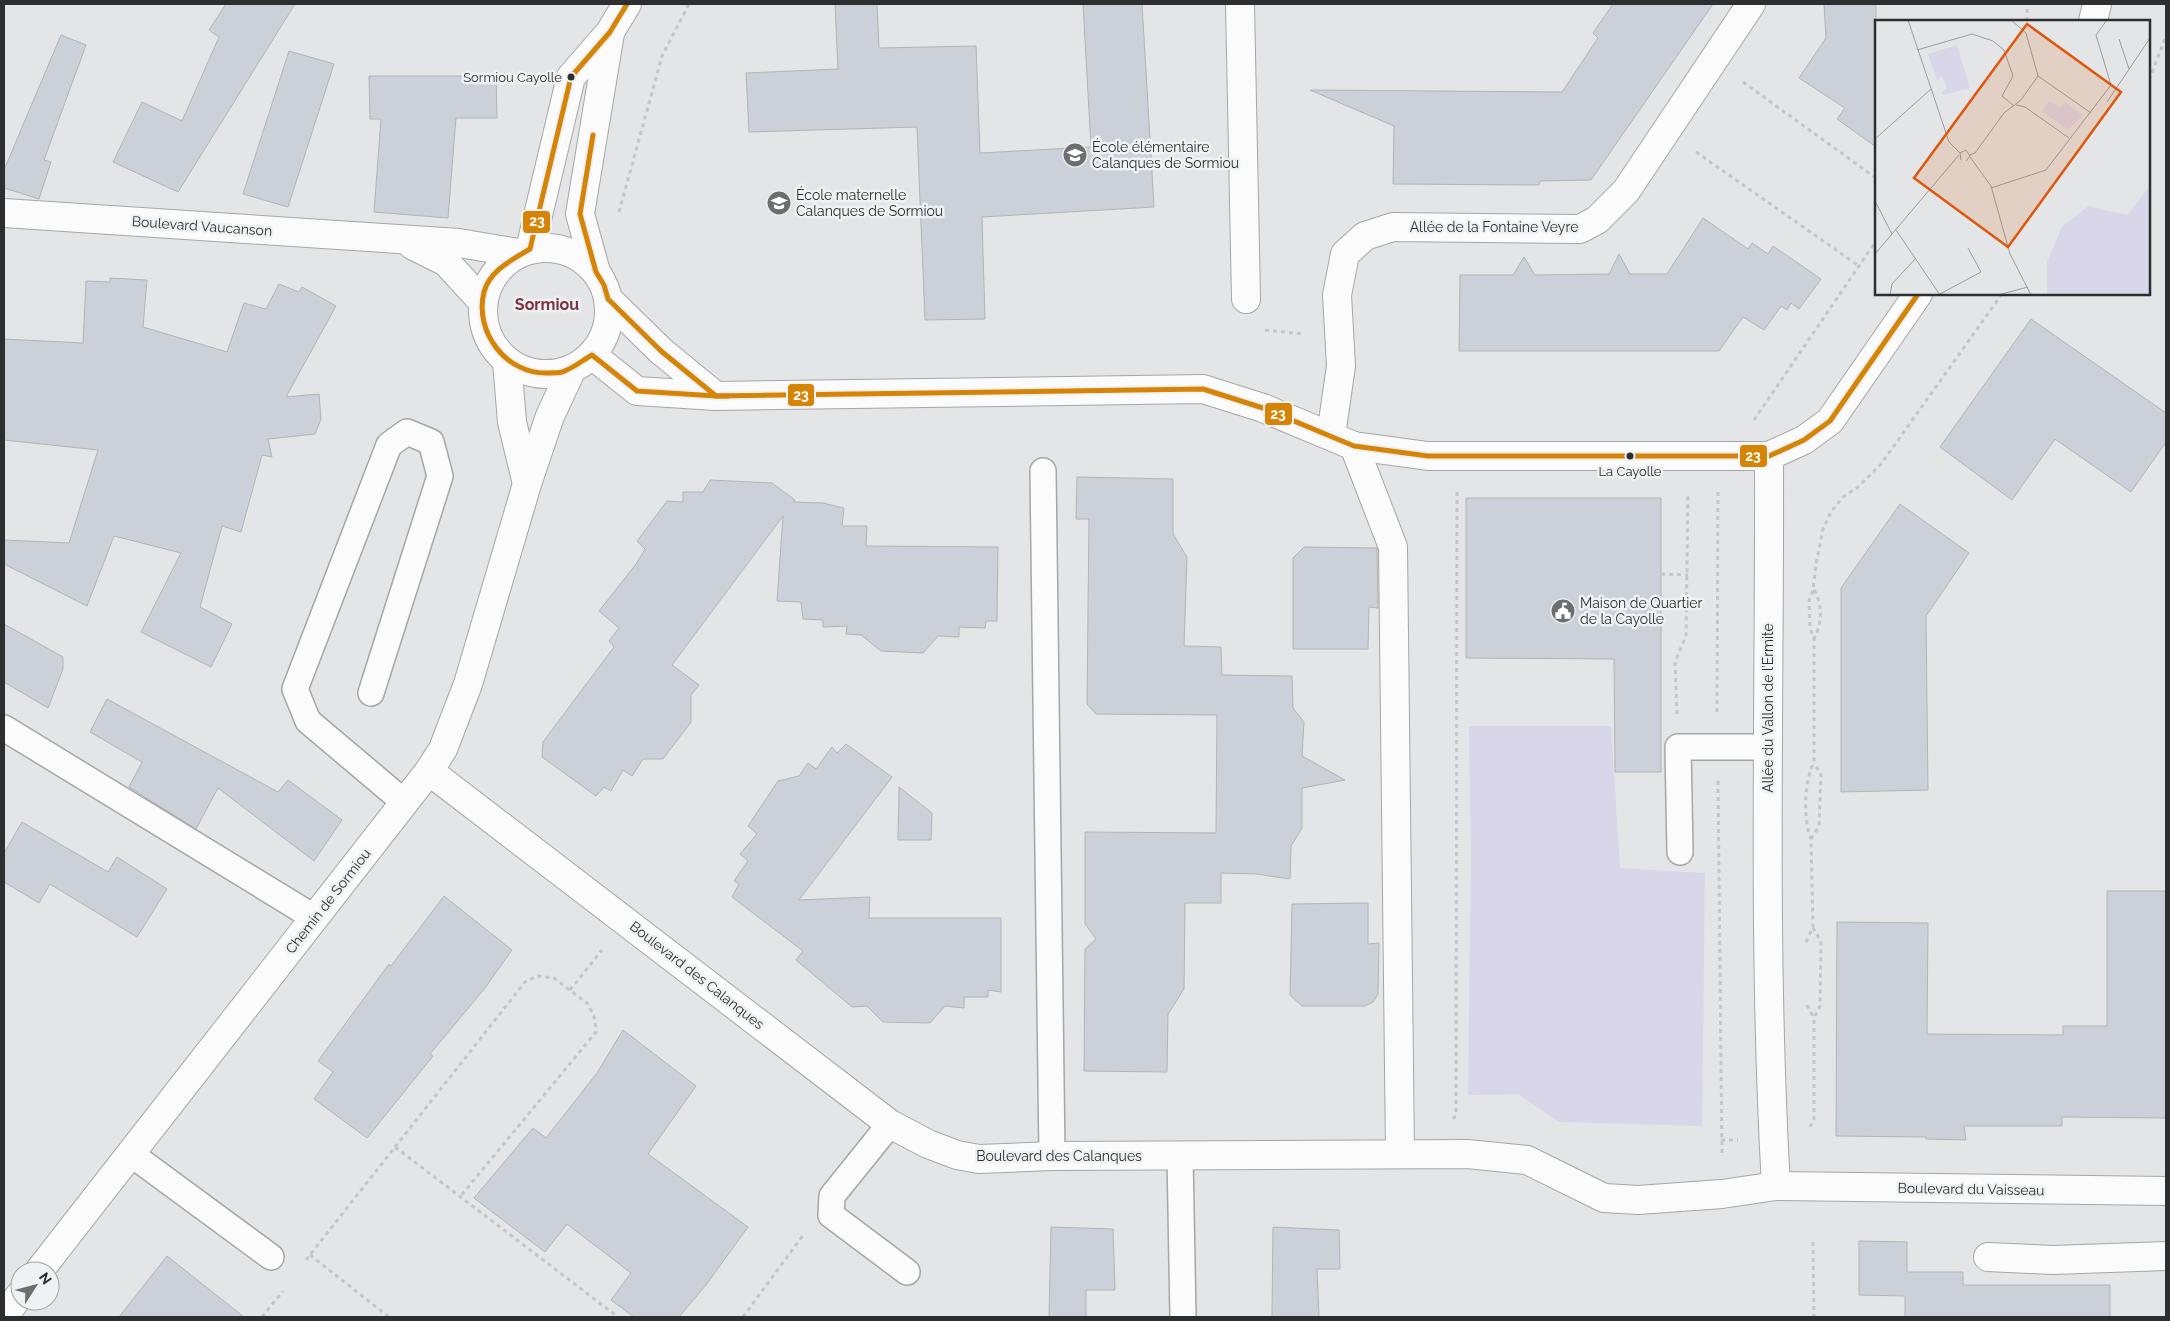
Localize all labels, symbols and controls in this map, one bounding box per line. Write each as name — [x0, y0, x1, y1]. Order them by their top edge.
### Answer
inset map — [1875, 20, 2150, 295]
place label: Sormiou Cayolle — [463, 70, 562, 85]
marker: Sormiou Cayolle — [566, 72, 576, 82]
place label: École élémentaire Calanques de Sormiou — [1092, 138, 1239, 171]
school or university icon: École élémentaire Calanques de Sormiou — [1062, 142, 1088, 168]
place label: École maternelle Calanques de Sormiou — [796, 186, 943, 219]
school or university icon: École maternelle Calanques de Sormiou — [766, 190, 792, 216]
line badge: 23 — [522, 210, 551, 234]
street label: Boulevard Vaucanson — [131, 213, 273, 239]
text: 23 — [529, 213, 545, 229]
street label: Allée de la Fontaine Veyre — [1410, 219, 1578, 235]
district label: Sormiou — [515, 295, 579, 314]
line badge: 23 — [787, 383, 815, 407]
text: 23 — [793, 387, 809, 403]
line badge: 23 — [1264, 402, 1293, 426]
text: 23 — [1270, 406, 1286, 422]
line badge: 23 — [1739, 444, 1768, 468]
text: 23 — [1745, 448, 1761, 464]
marker: La Cayolle — [1625, 451, 1635, 461]
place label: La Cayolle — [1598, 464, 1662, 479]
place label: Maison de Quartier de la Cayolle — [1580, 595, 1703, 627]
public building icon: Maison de Quartier de la Cayolle — [1550, 598, 1576, 624]
street label: Allée du Vallon de l’Ermite — [1760, 623, 1776, 793]
street label: Chemin de Sormiou — [282, 845, 374, 957]
street label: Boulevard des Calanques — [627, 918, 767, 1032]
street label: Boulevard des Calanques — [976, 1148, 1142, 1164]
street label: Boulevard du Vaisseau — [1897, 1180, 2045, 1198]
north arrow — [10, 1261, 60, 1311]
text: N — [36, 1269, 55, 1287]

